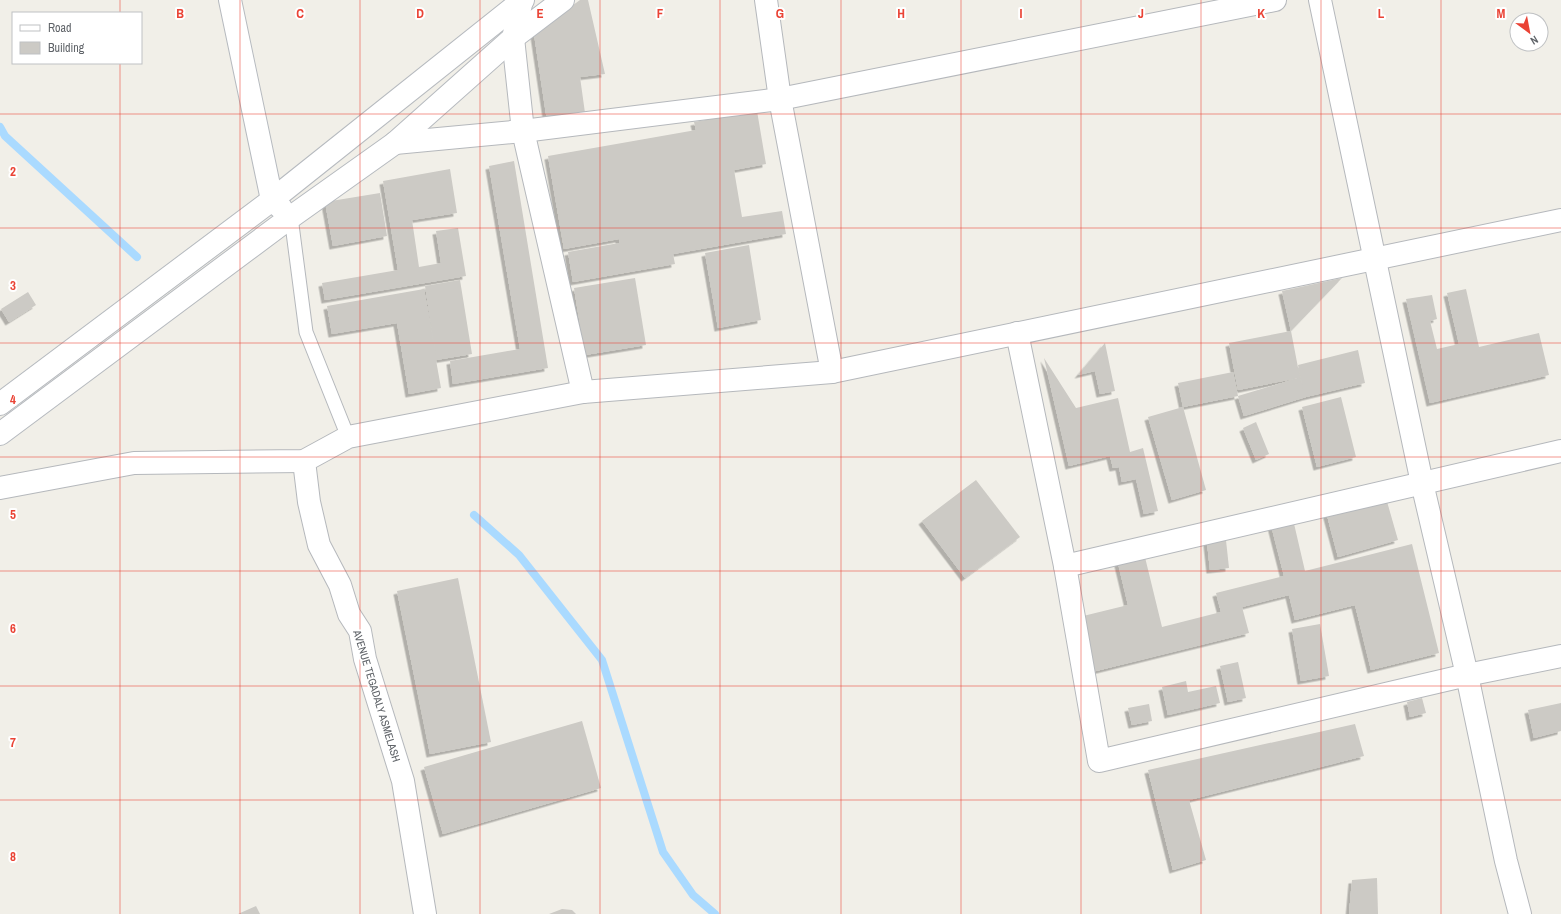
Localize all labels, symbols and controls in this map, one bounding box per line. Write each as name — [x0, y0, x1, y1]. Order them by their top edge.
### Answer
text: B — [176, 5, 184, 22]
text: C — [296, 5, 304, 22]
text: D — [416, 5, 424, 22]
text: E — [536, 5, 544, 22]
text: F — [657, 5, 664, 22]
text: G — [776, 5, 784, 22]
text: H — [897, 5, 905, 22]
text: I — [1020, 5, 1023, 22]
text: J — [1138, 5, 1144, 22]
text: K — [1257, 5, 1265, 22]
text: L — [1378, 5, 1385, 22]
text: M — [1497, 5, 1506, 22]
legend — [12, 12, 142, 64]
north arrow — [1509, 12, 1549, 52]
text: Road — [48, 20, 72, 36]
text: N — [1528, 33, 1541, 48]
text: Building — [48, 40, 85, 56]
text: 2 — [10, 163, 16, 180]
text: 3 — [10, 277, 16, 294]
text: 4 — [10, 391, 16, 408]
text: 5 — [10, 506, 16, 523]
text: 6 — [10, 620, 16, 637]
street label: AVENUE TEGADALY ASMELASH — [350, 627, 404, 764]
text: 7 — [10, 734, 16, 751]
text: 8 — [10, 848, 16, 865]

